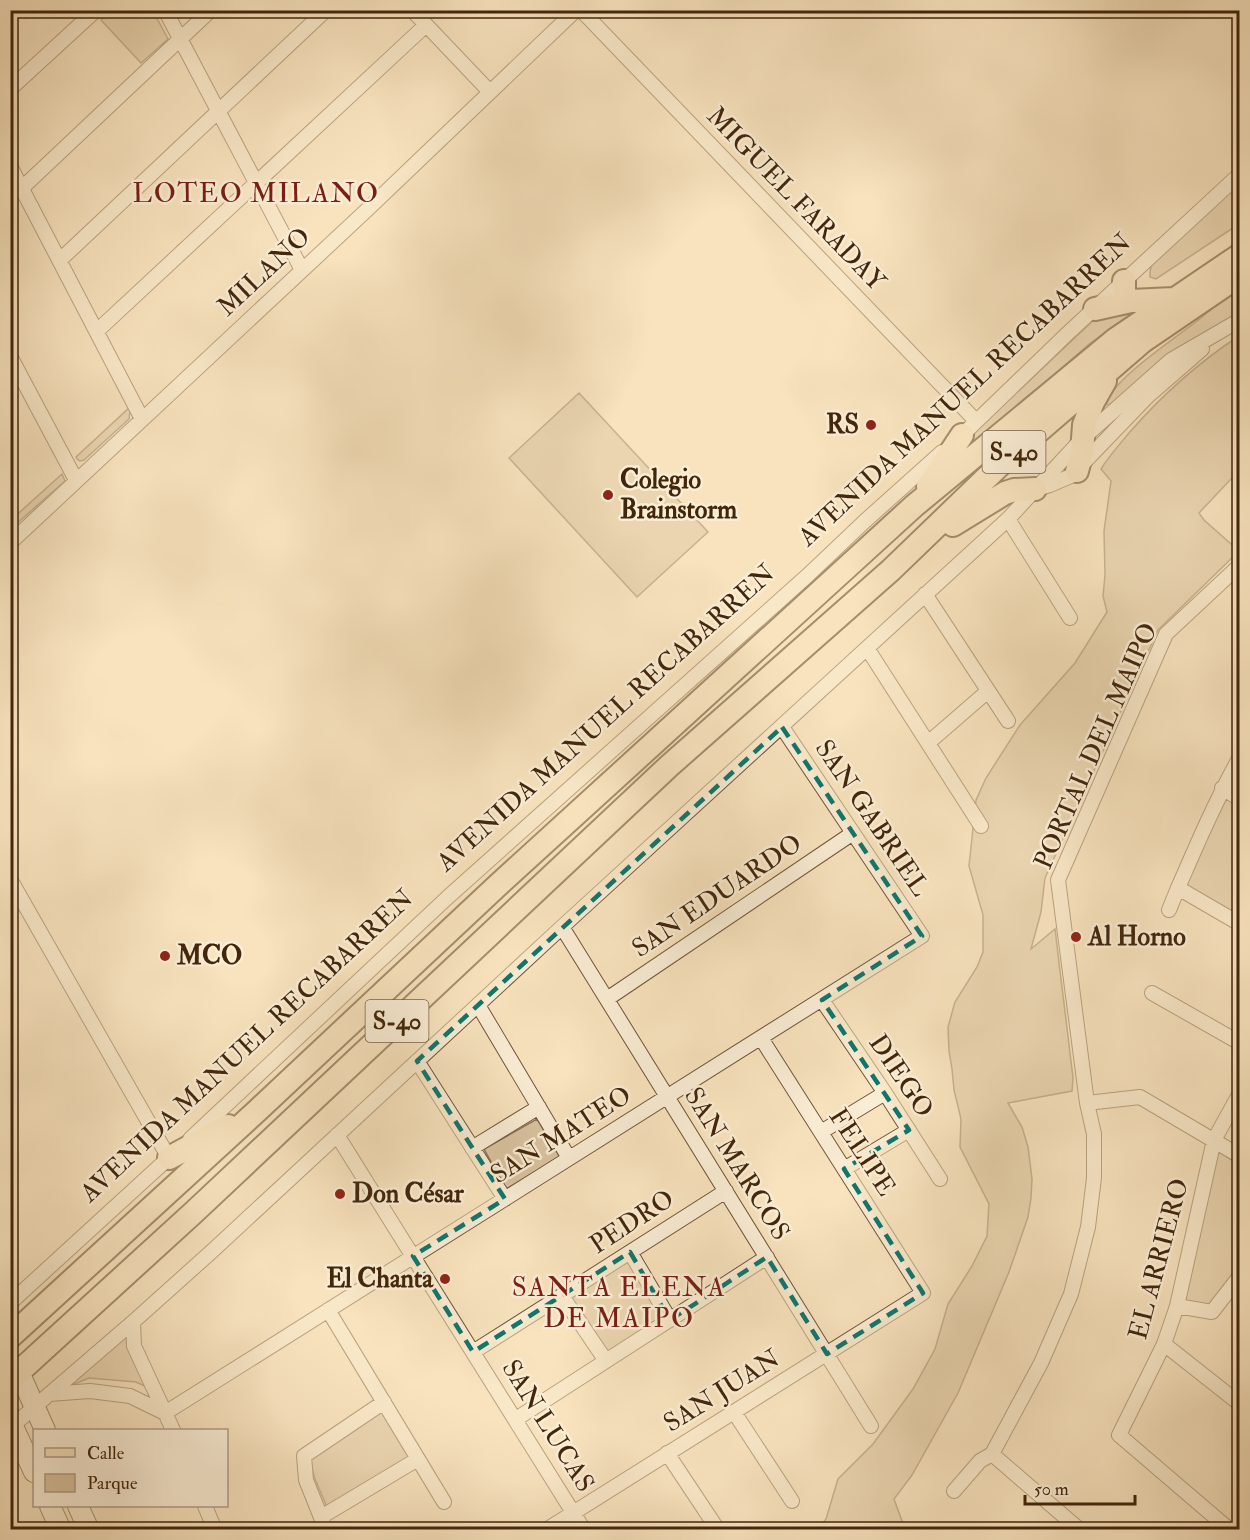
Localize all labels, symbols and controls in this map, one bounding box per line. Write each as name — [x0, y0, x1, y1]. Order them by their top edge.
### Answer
street label: MIGUEL FARADAY — [700, 100, 893, 299]
district label: LOTEO MILANO — [133, 177, 379, 210]
street label: MILANO — [211, 221, 317, 323]
street label: AVENIDA MANUEL RECABARREN — [791, 226, 1139, 554]
place label: RS — [826, 409, 859, 441]
marker: RS — [864, 418, 878, 432]
road number: S-40 — [982, 431, 1046, 473]
place label: Colegio Brainstorm — [620, 464, 738, 526]
marker: Colegio Brainstorm — [601, 488, 615, 502]
street label: AVENIDA MANUEL RECABARREN — [430, 557, 782, 879]
street label: PORTAL DEL MAIPO — [1027, 618, 1165, 874]
street label: SAN GABRIEL — [808, 734, 936, 902]
street label: SAN EDUARDO — [626, 827, 808, 965]
street label: AVENIDA MANUEL RECABARREN — [73, 882, 421, 1210]
place label: Al Horno — [1087, 921, 1186, 953]
marker: Al Horno — [1069, 930, 1083, 944]
place label: MCO — [176, 940, 242, 972]
marker: MCO — [158, 949, 172, 963]
road number: S-40 — [366, 1000, 428, 1042]
street label: DIEGO — [862, 1028, 940, 1124]
street label: SAN MATEO — [485, 1079, 637, 1191]
street label: SAN MARCOS — [677, 1082, 797, 1246]
street label: FELIPE — [822, 1102, 902, 1202]
street label: EL ARRIERO — [1122, 1175, 1196, 1343]
place label: Don César — [352, 1178, 464, 1210]
street label: PEDRO — [584, 1183, 680, 1261]
marker: Don César — [333, 1187, 347, 1201]
place label: El Chanta — [326, 1263, 434, 1295]
district label: SANTA ELENA DE MAIPO — [512, 1271, 726, 1335]
marker: El Chanta — [438, 1272, 452, 1286]
street label: SAN JUAN — [658, 1342, 787, 1439]
street label: SAN LUCAS — [495, 1354, 601, 1498]
legend — [33, 1429, 228, 1507]
text: Calle — [87, 1442, 125, 1465]
scale bar — [1025, 1468, 1134, 1506]
text: Parque — [87, 1472, 138, 1495]
text: 50 m — [1034, 1478, 1069, 1501]

